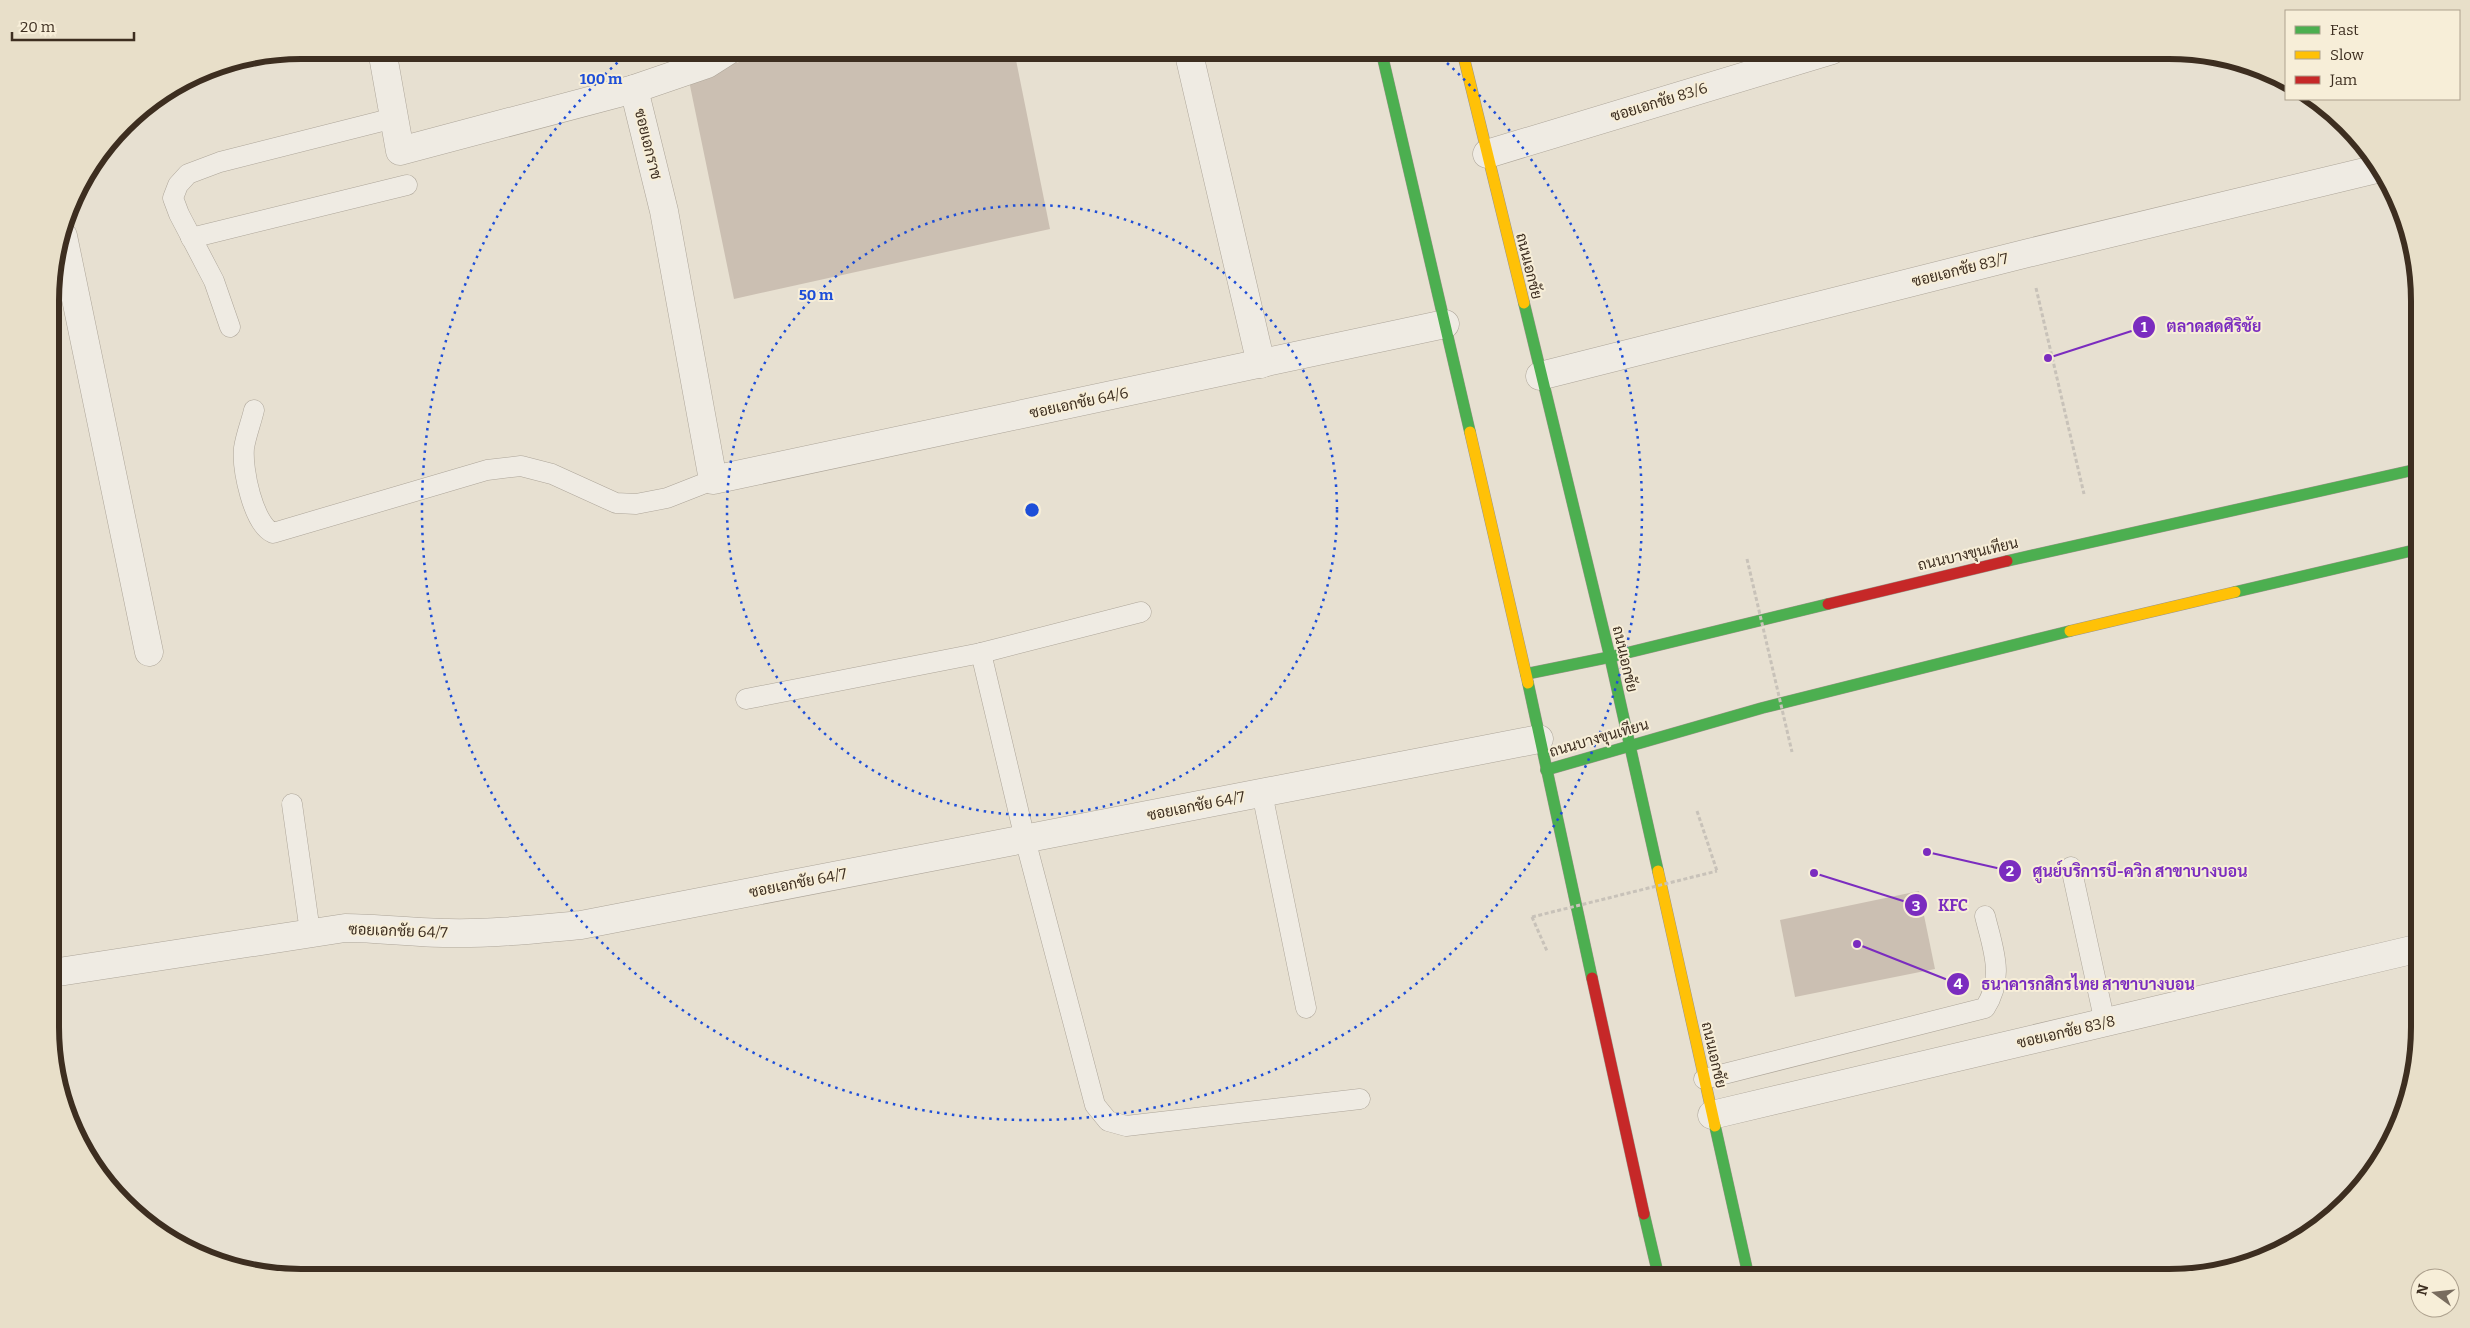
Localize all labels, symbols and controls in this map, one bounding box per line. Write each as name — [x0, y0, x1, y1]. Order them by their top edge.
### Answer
scale bar — [12, 10, 135, 42]
legend — [2285, 10, 2460, 100]
text: 20 m — [20, 18, 56, 36]
text: Fast — [2330, 21, 2359, 39]
text: Slow — [2330, 46, 2365, 64]
text: 100 m — [580, 70, 623, 88]
text: Jam — [2329, 71, 2358, 89]
street label: ซอยเอกชัย 83/6 — [1608, 79, 1710, 125]
street label: ซอยเอกราช — [631, 107, 665, 181]
street label: ถนนเอกชัย — [1512, 231, 1546, 301]
street label: ซอยเอกชัย 83/7 — [1910, 249, 2011, 291]
text: 50 m — [799, 286, 834, 304]
callout: ตลาดสดศิริชัย — [2131, 311, 2271, 342]
text: ตลาดสดศิริชัย — [2167, 316, 2261, 336]
text: 1 — [2141, 318, 2148, 336]
street label: ซอยเอกชัย 64/6 — [1028, 384, 1130, 422]
centre of rings — [1023, 501, 1041, 519]
street label: ถนนบางขุนเทียน — [1916, 533, 2021, 576]
street label: ถนนเอกชัย — [1609, 624, 1641, 694]
street label: ถนนบางขุนเทียน — [1547, 714, 1651, 763]
street label: ซอยเอกชัย 64/7 — [1146, 788, 1247, 824]
callout: ศูนย์บริการบี-ควิก สาขาบางบอน — [1997, 856, 2257, 887]
text: ศูนย์บริการบี-ควิก สาขาบางบอน — [2032, 860, 2248, 884]
text: 2 — [2006, 862, 2014, 880]
street label: ซอยเอกชัย 64/7 — [748, 865, 849, 901]
callout: KFC — [1904, 890, 1978, 921]
text: KFC — [1938, 896, 1968, 915]
text: 3 — [1912, 897, 1920, 915]
street label: ซอยเอกชัย 64/7 — [348, 920, 448, 942]
callout: ธนาคารกสิกรไทย สาขาบางบอน — [1946, 968, 2204, 999]
text: ธนาคารกสิกรไทย สาขาบางบอน — [1981, 973, 2195, 994]
text: 4 — [1953, 975, 1963, 993]
street label: ซอยเอกชัย 83/8 — [2015, 1012, 2117, 1052]
street label: ถนนเอกชัย — [1698, 1020, 1730, 1090]
north arrow — [2410, 1268, 2460, 1318]
text: N — [2413, 1282, 2433, 1297]

